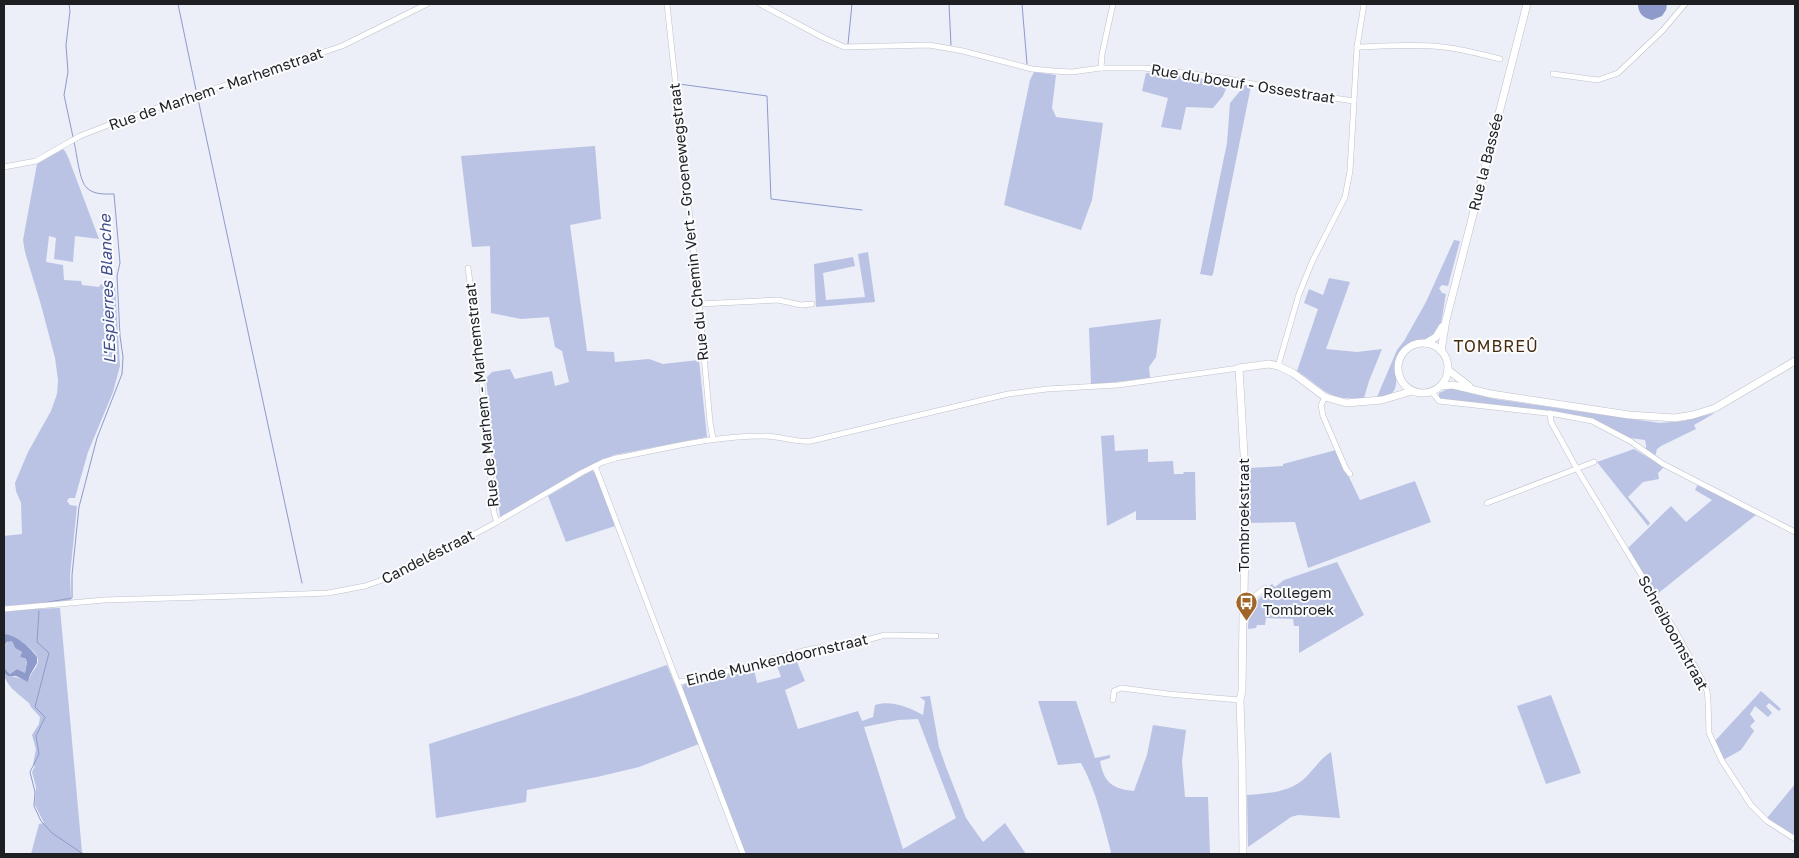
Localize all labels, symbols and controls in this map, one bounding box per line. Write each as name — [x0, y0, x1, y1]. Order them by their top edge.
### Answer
street label: Rue de Marhem - Marhemstraat — [106, 43, 325, 133]
street label: Rue du boeuf - Ossestraat — [1150, 60, 1337, 106]
street label: Rue du Chemin Vert - Groenewegstraat — [664, 82, 712, 362]
street label: Rue la Bassée — [1464, 111, 1506, 213]
water label: L'Espierres Blanche — [94, 212, 120, 364]
street label: Rue de Marhem - Marhemstraat — [460, 282, 502, 508]
district label: TOMBREÛ — [1453, 336, 1539, 356]
street label: Tombroekstraat — [1234, 458, 1252, 572]
street label: Candeléstraat — [378, 525, 477, 587]
street label: Schreiboomstraat — [1635, 572, 1713, 693]
place label: Rollegem Tombroek — [1263, 583, 1335, 618]
bus stop icon: Rollegem Tombroek — [1235, 590, 1259, 621]
street label: Einde Munkendoornstraat — [684, 629, 869, 689]

